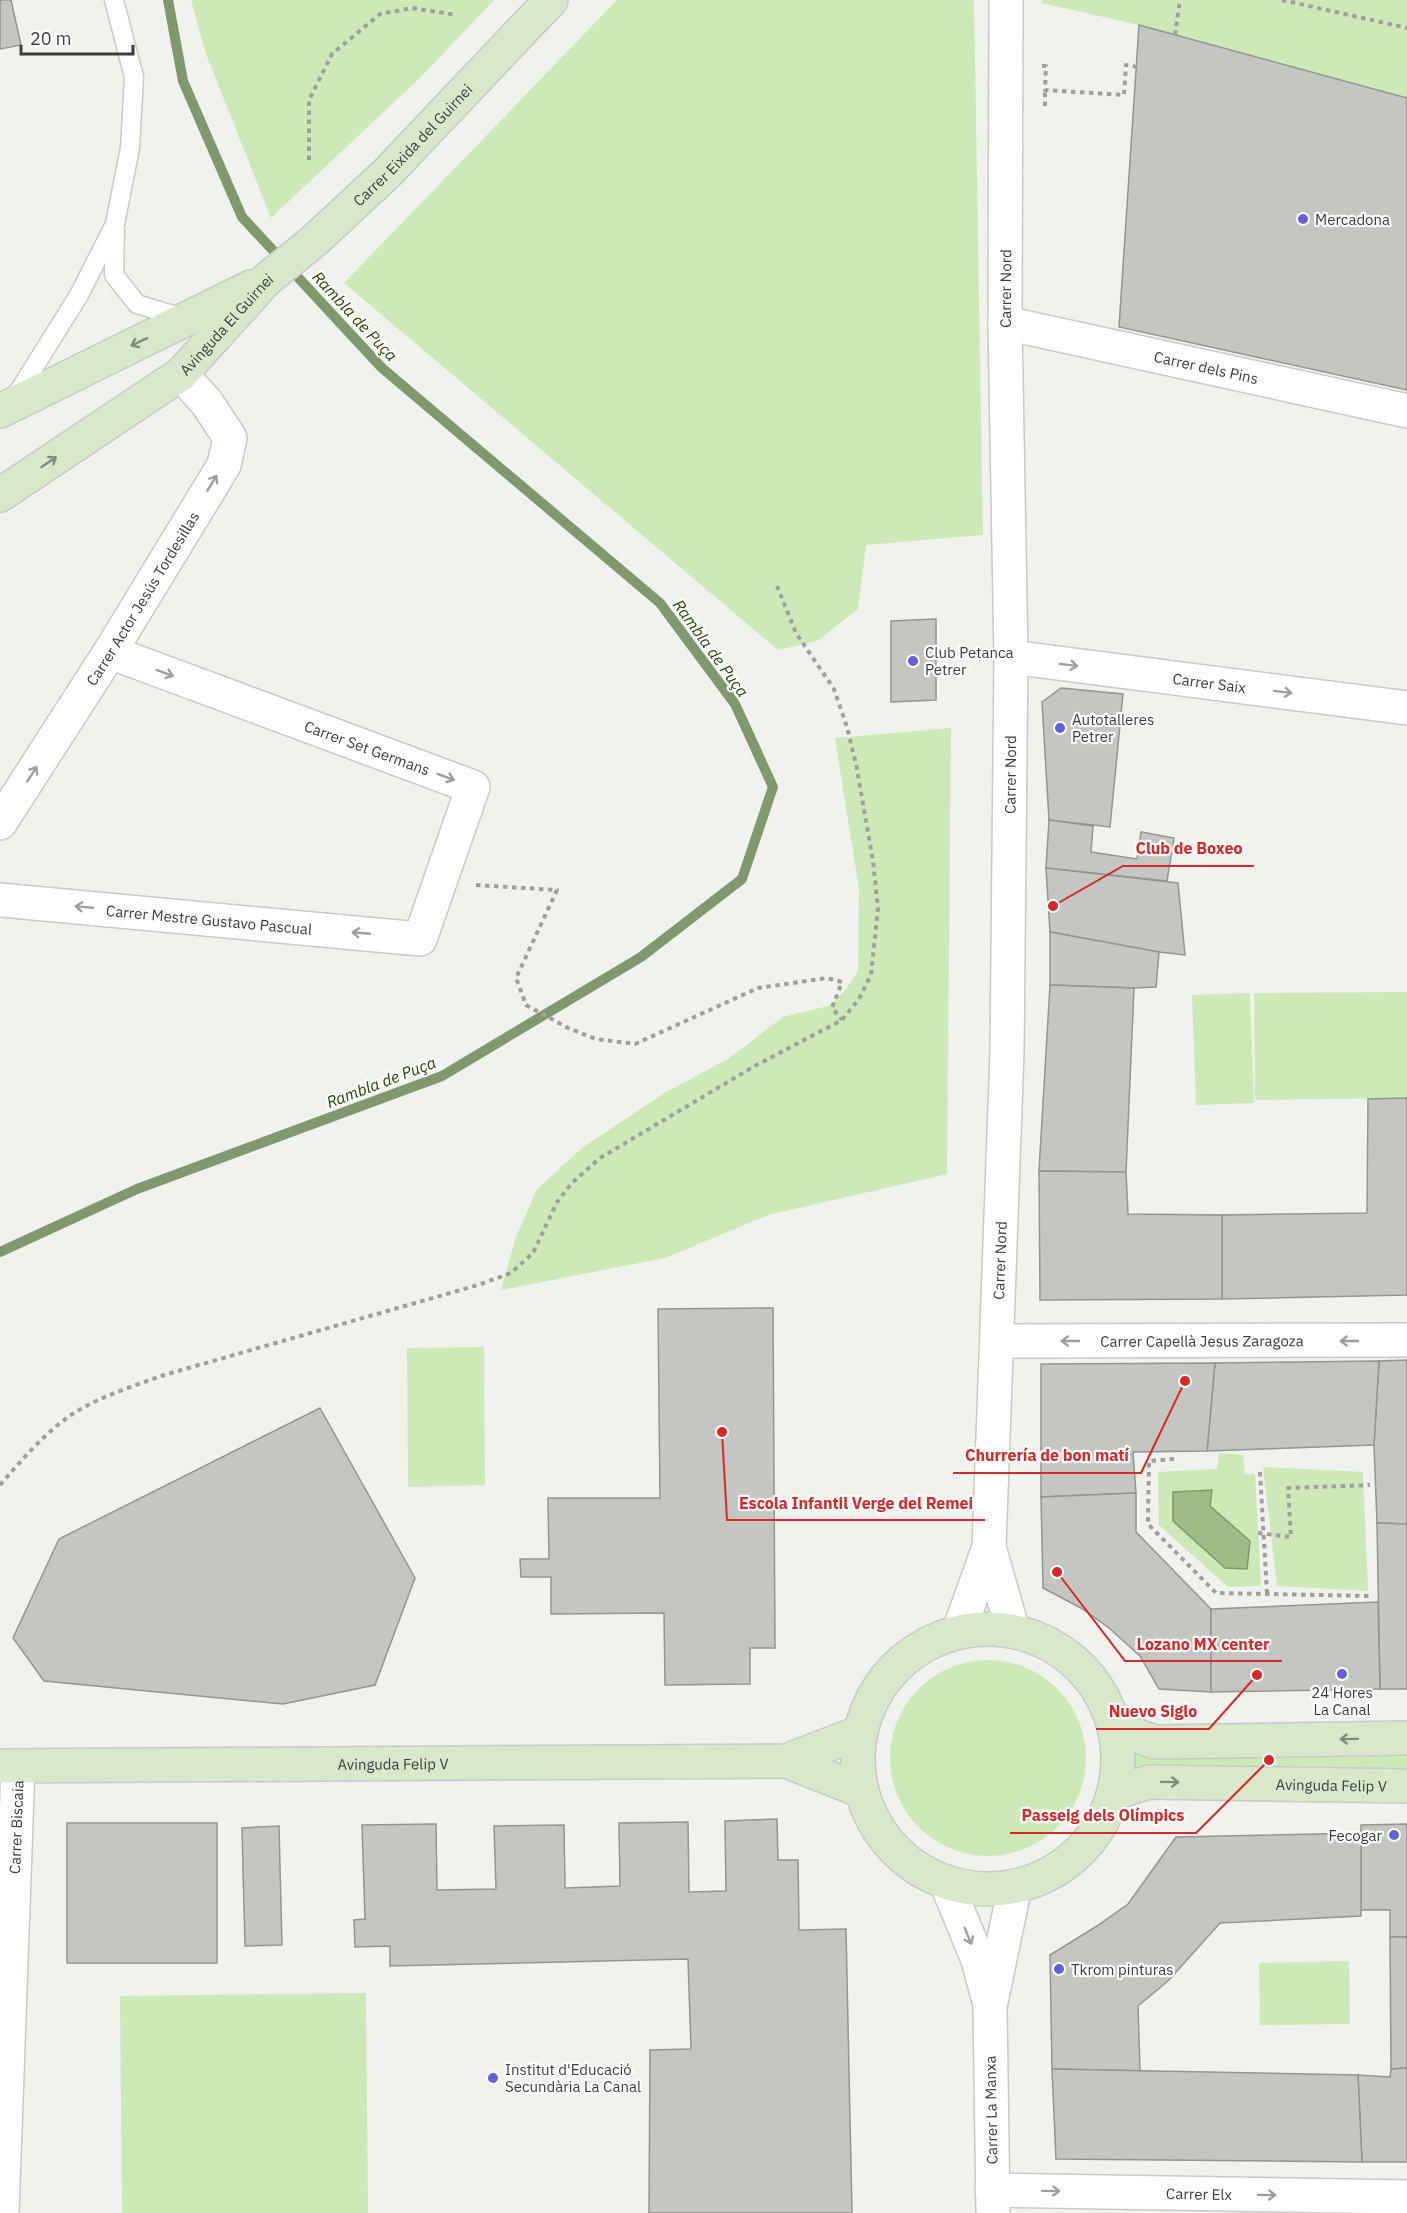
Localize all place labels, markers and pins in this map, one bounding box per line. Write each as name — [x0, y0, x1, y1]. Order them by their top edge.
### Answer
place label: Mercadona — [1315, 210, 1390, 229]
marker: Mercadona — [1296, 212, 1310, 226]
place label: Club Petanca Petrer — [925, 643, 1014, 679]
marker: Club Petanca Petrer — [906, 654, 920, 668]
place label: Autotalleres Petrer — [1072, 710, 1154, 746]
marker: Autotalleres Petrer — [1053, 721, 1067, 735]
callout: Club de Boxeo — [1123, 832, 1254, 866]
callout: Churrería de bon matí — [953, 1439, 1141, 1473]
callout: Escola Infantil Verge del Remei — [727, 1486, 985, 1520]
callout: Lozano MX center — [1125, 1627, 1282, 1661]
marker: 24 Hores La Canal — [1335, 1667, 1349, 1681]
place label: 24 Hores La Canal — [1311, 1683, 1373, 1719]
callout: Nuevo Siglo — [1096, 1695, 1209, 1729]
callout: Passeig dels Olímpics — [1010, 1799, 1196, 1833]
place label: Fecogar — [1329, 1826, 1382, 1845]
marker: Fecogar — [1387, 1828, 1401, 1842]
place label: Tkrom pinturas — [1071, 1960, 1173, 1979]
marker: Tkrom pinturas — [1052, 1962, 1066, 1976]
place label: Institut d'Educació Secundària La Canal — [505, 2060, 641, 2096]
marker: Institut d'Educació Secundària La Canal — [486, 2071, 500, 2085]

